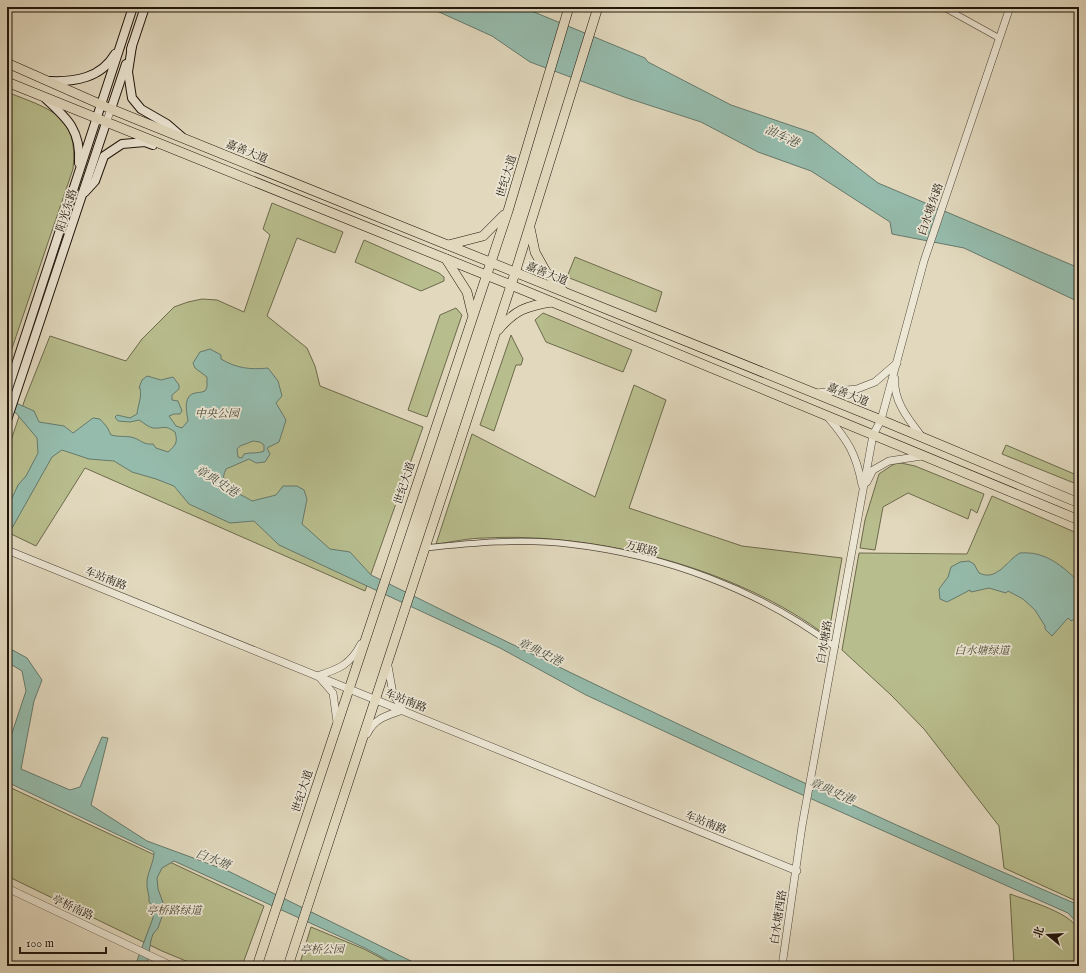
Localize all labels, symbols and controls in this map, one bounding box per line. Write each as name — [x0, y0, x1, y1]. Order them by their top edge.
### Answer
water label: 油车港 — [762, 122, 803, 152]
street label: 嘉善大道 — [224, 137, 270, 167]
street label: 世纪大道 — [494, 153, 520, 199]
street label: 白水塘东路 — [915, 181, 947, 238]
street label: 阳光东路 — [53, 187, 80, 233]
street label: 嘉善大道 — [524, 259, 570, 289]
street label: 嘉善大道 — [825, 380, 871, 410]
park label: 中央公园 — [195, 407, 241, 421]
street label: 世纪大道 — [391, 460, 418, 506]
water label: 章典史港 — [192, 462, 243, 502]
street label: 万联路 — [624, 538, 659, 560]
street label: 车站南路 — [83, 564, 129, 594]
street label: 白水塘路 — [814, 619, 836, 665]
water label: 章典史港 — [515, 635, 566, 671]
park label: 白水塘绿道 — [955, 644, 1011, 658]
street label: 车站南路 — [383, 686, 429, 716]
street label: 世纪大道 — [289, 768, 316, 814]
water label: 章典史港 — [807, 775, 859, 809]
street label: 车站南路 — [683, 808, 729, 838]
water label: 白水塘 — [193, 846, 234, 874]
street label: 白水塘西路 — [768, 889, 790, 945]
street label: 亭桥南路 — [50, 892, 95, 924]
park label: 亭桥路绿道 — [147, 904, 203, 918]
north arrow — [1028, 915, 1068, 955]
text: 北 — [1031, 925, 1048, 940]
scale bar — [20, 929, 106, 955]
text: 100 m — [26, 936, 54, 951]
park label: 亭桥公园 — [300, 943, 346, 957]

